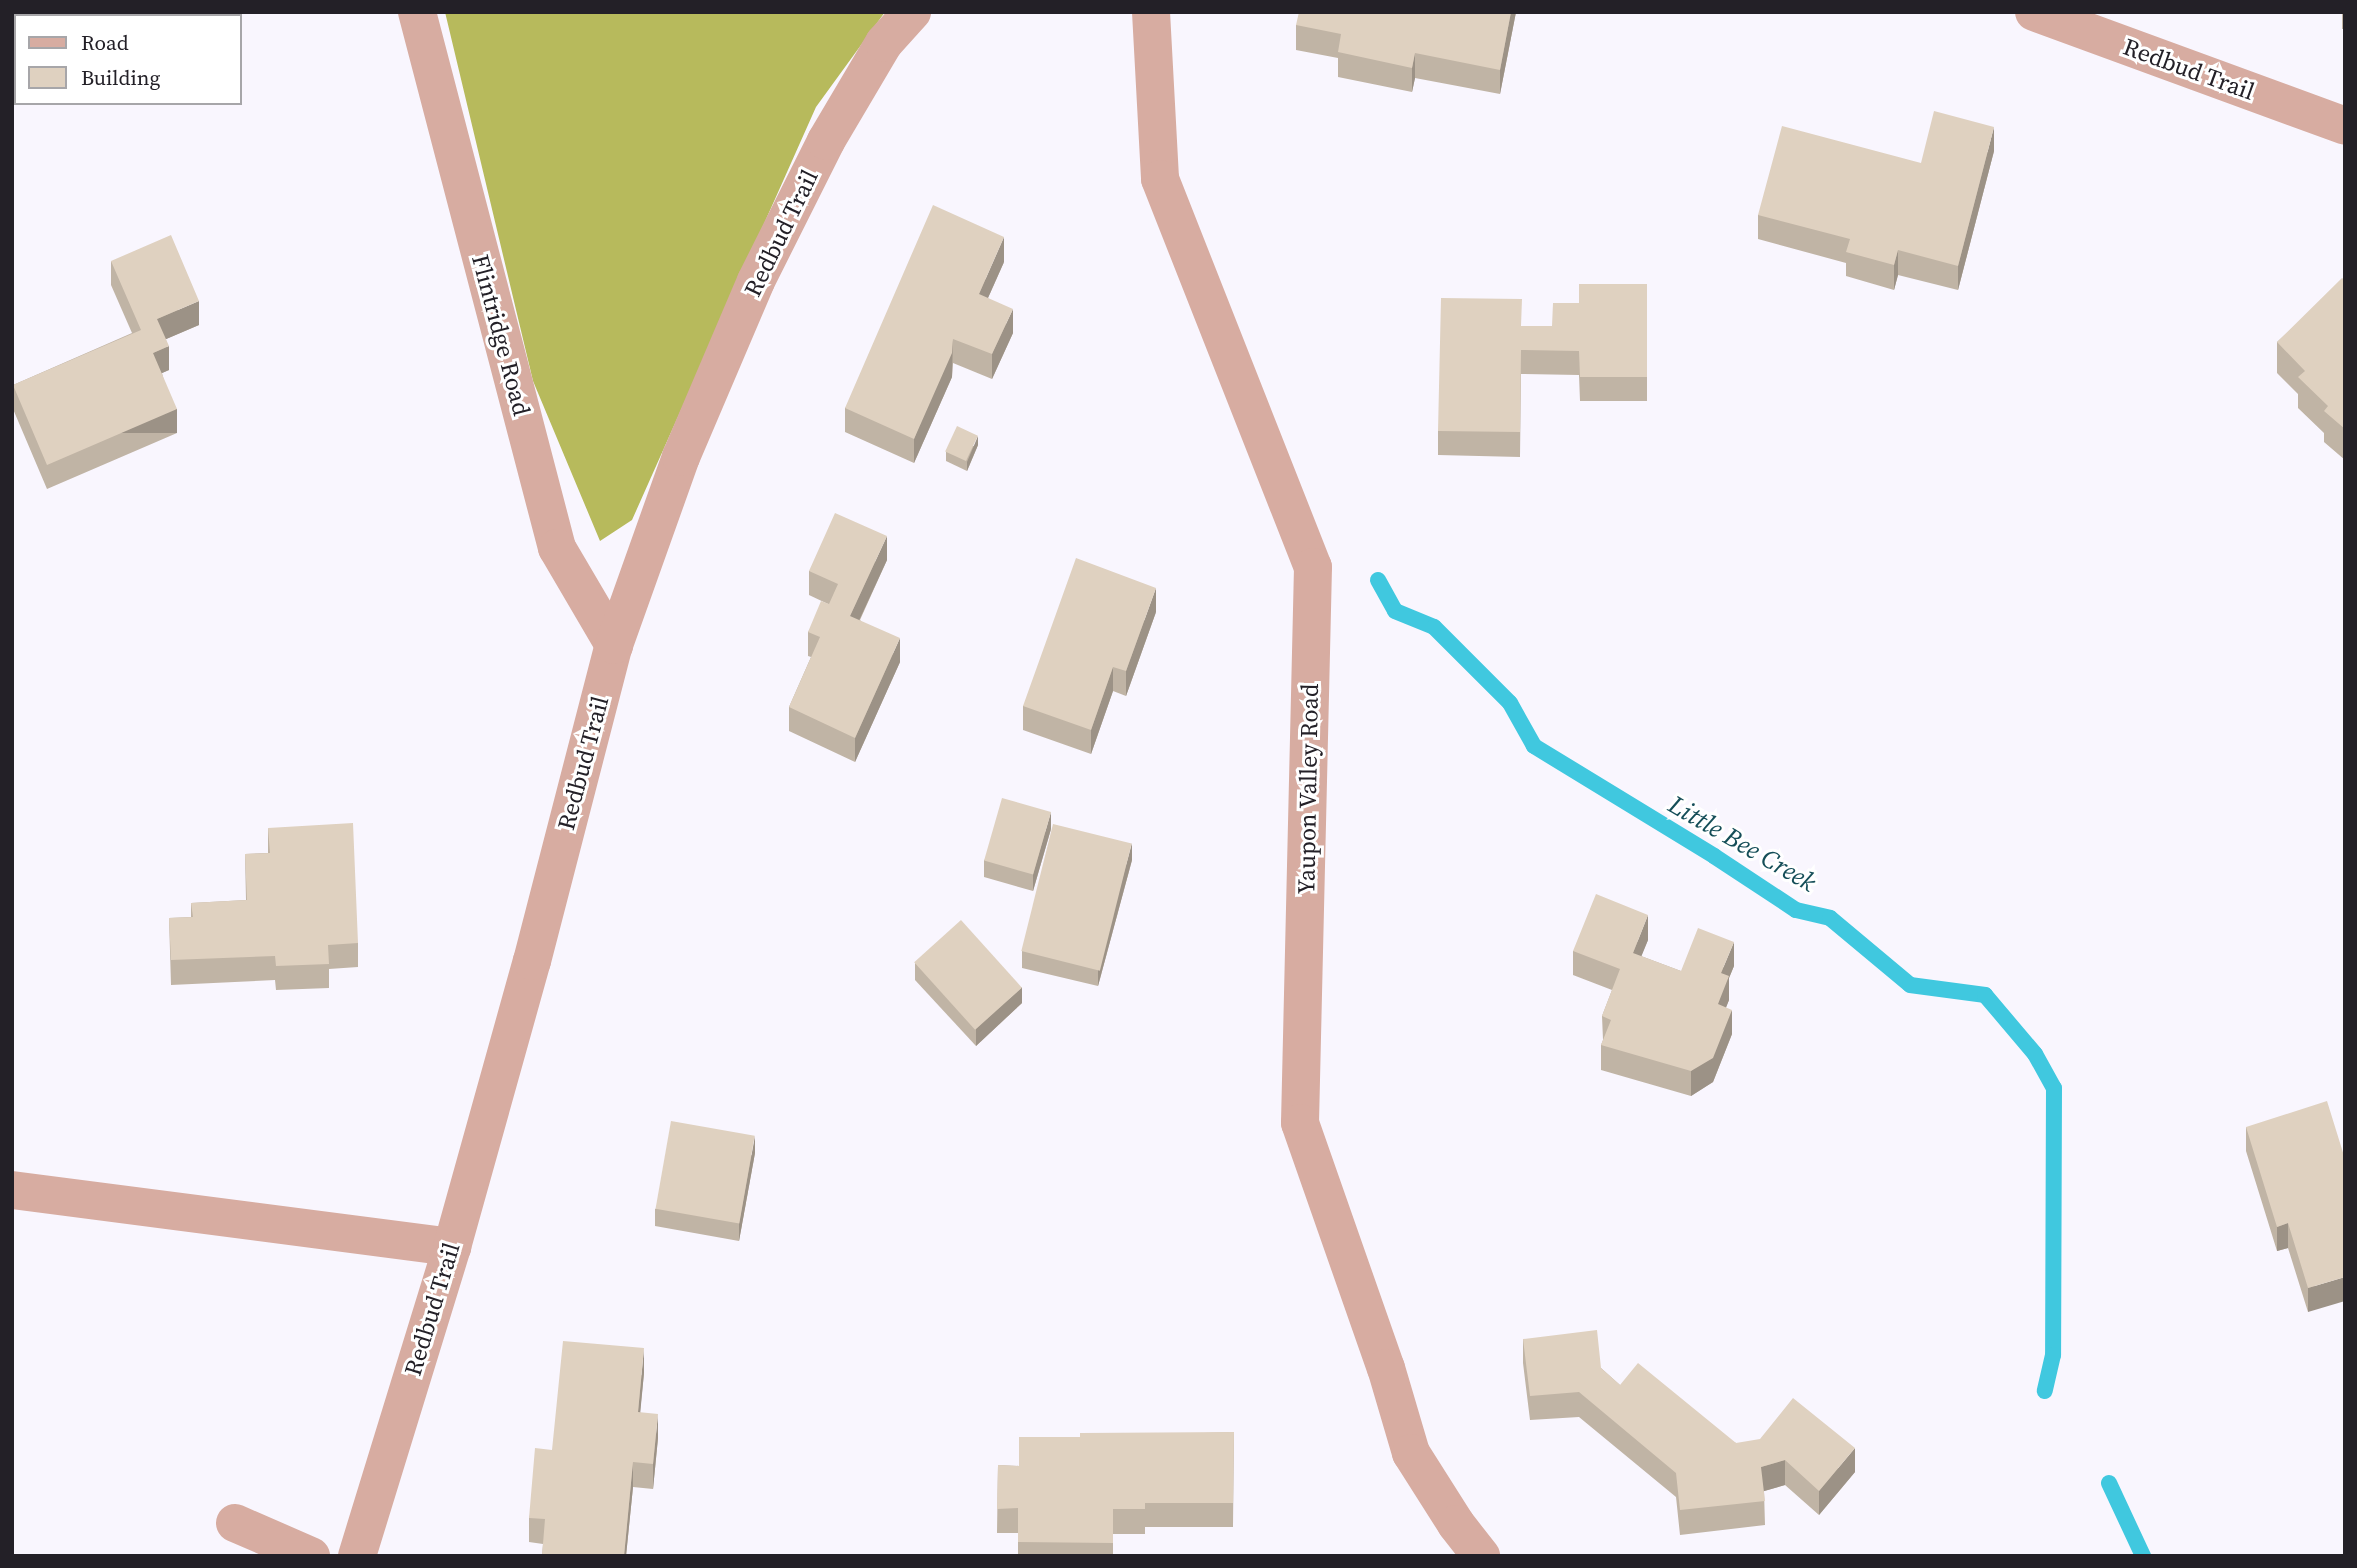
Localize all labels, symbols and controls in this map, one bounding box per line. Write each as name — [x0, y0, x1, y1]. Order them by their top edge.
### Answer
legend — [14, 14, 242, 105]
text: Road — [81, 28, 129, 57]
street label: Redbud Trail — [2119, 32, 2259, 106]
text: Building — [81, 63, 160, 92]
street label: Redbud Trail — [738, 165, 824, 301]
street label: Flintridge Road — [466, 251, 536, 419]
street label: Yaupon Valley Road — [1292, 683, 1324, 895]
street label: Redbud Trail — [551, 693, 615, 833]
water label: Little Bee Creek — [1663, 789, 1821, 899]
street label: Redbud Trail — [398, 1239, 466, 1379]

